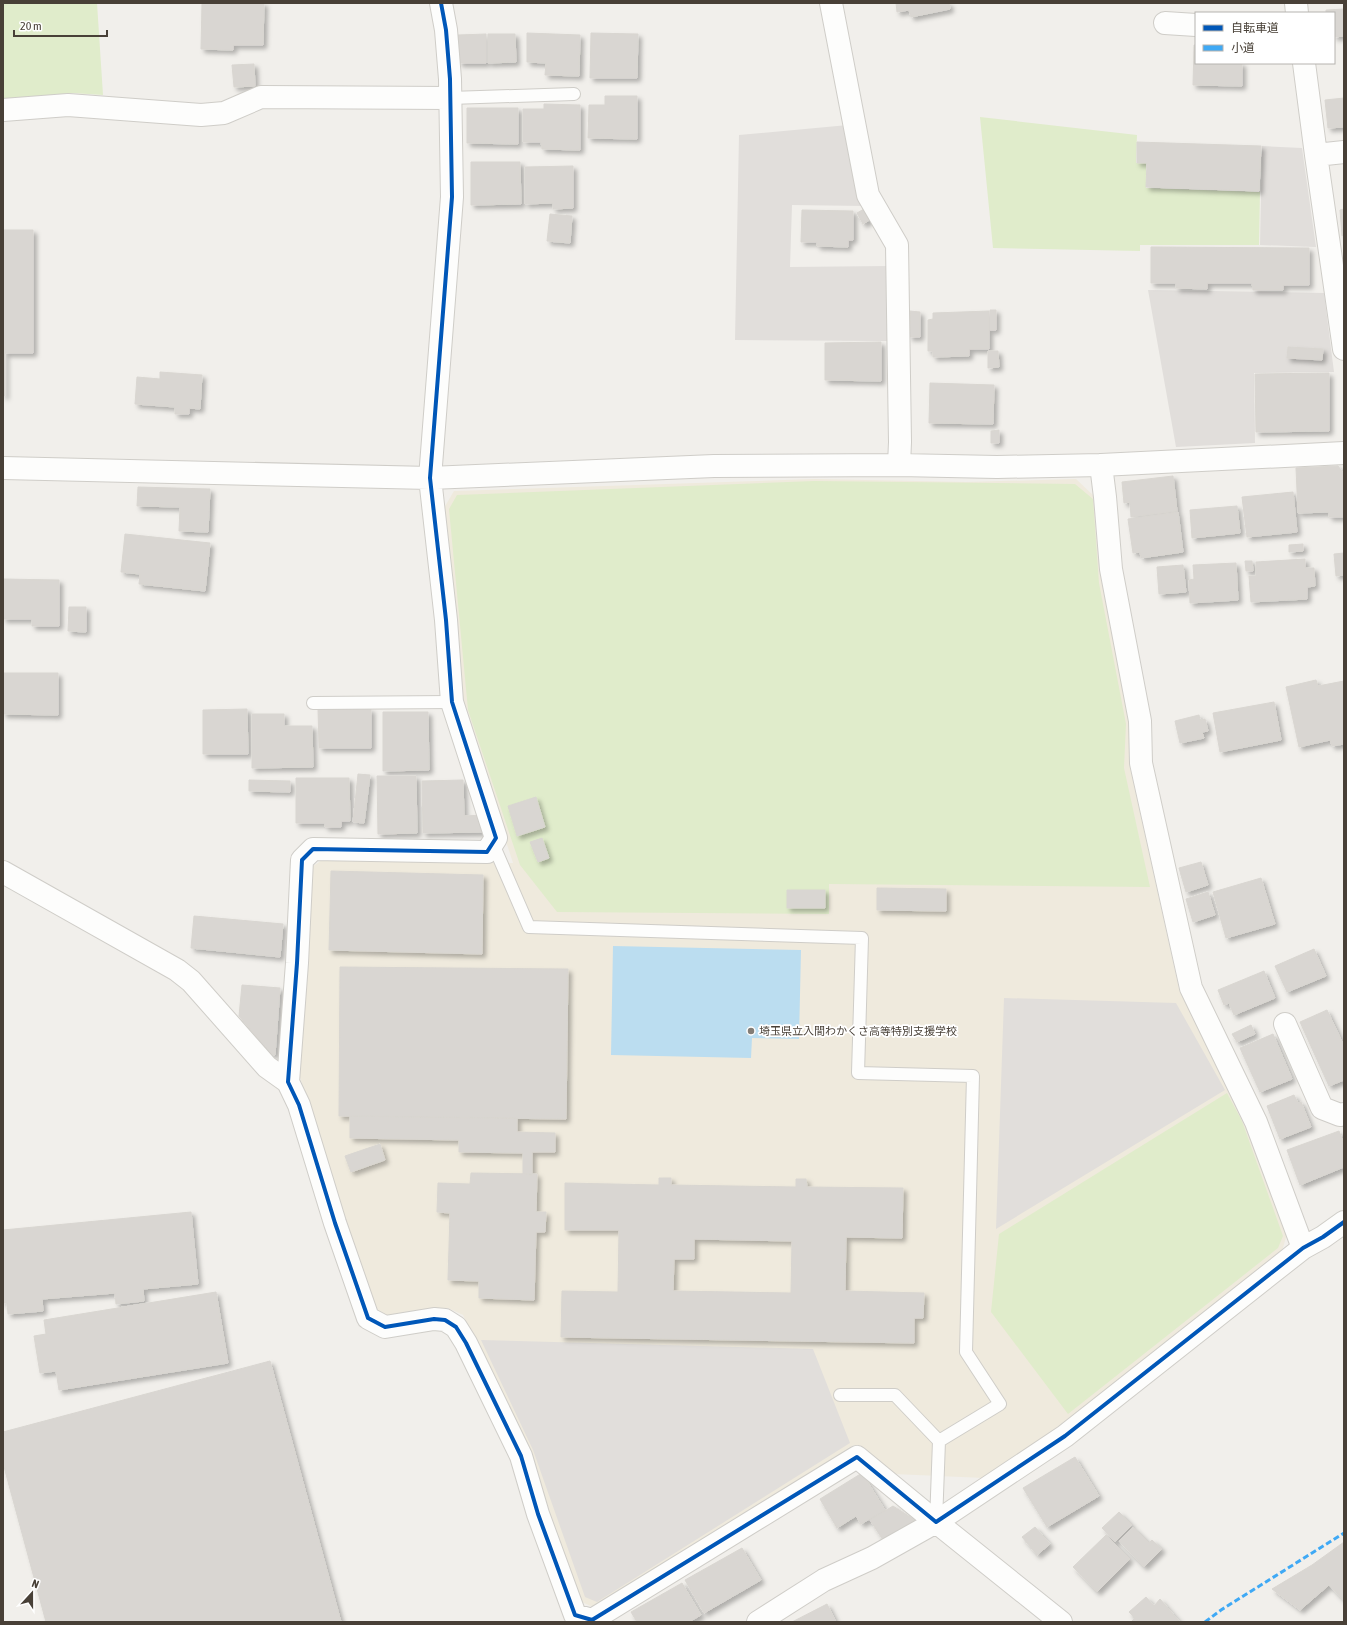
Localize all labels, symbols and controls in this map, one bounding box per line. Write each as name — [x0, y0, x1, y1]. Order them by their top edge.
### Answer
scale bar — [14, 12, 107, 38]
legend — [1195, 12, 1335, 64]
text: 20 m — [20, 19, 42, 33]
text: 自転車道 — [1231, 21, 1279, 35]
text: 小道 — [1231, 41, 1255, 55]
place label: 埼玉県立入間わかくさ高等特別支援学校 — [759, 1025, 957, 1037]
marker: 埼玉県立入間わかくさ高等特別支援学校 — [746, 1026, 756, 1036]
north arrow — [12, 1573, 52, 1613]
text: N — [30, 1577, 41, 1590]

